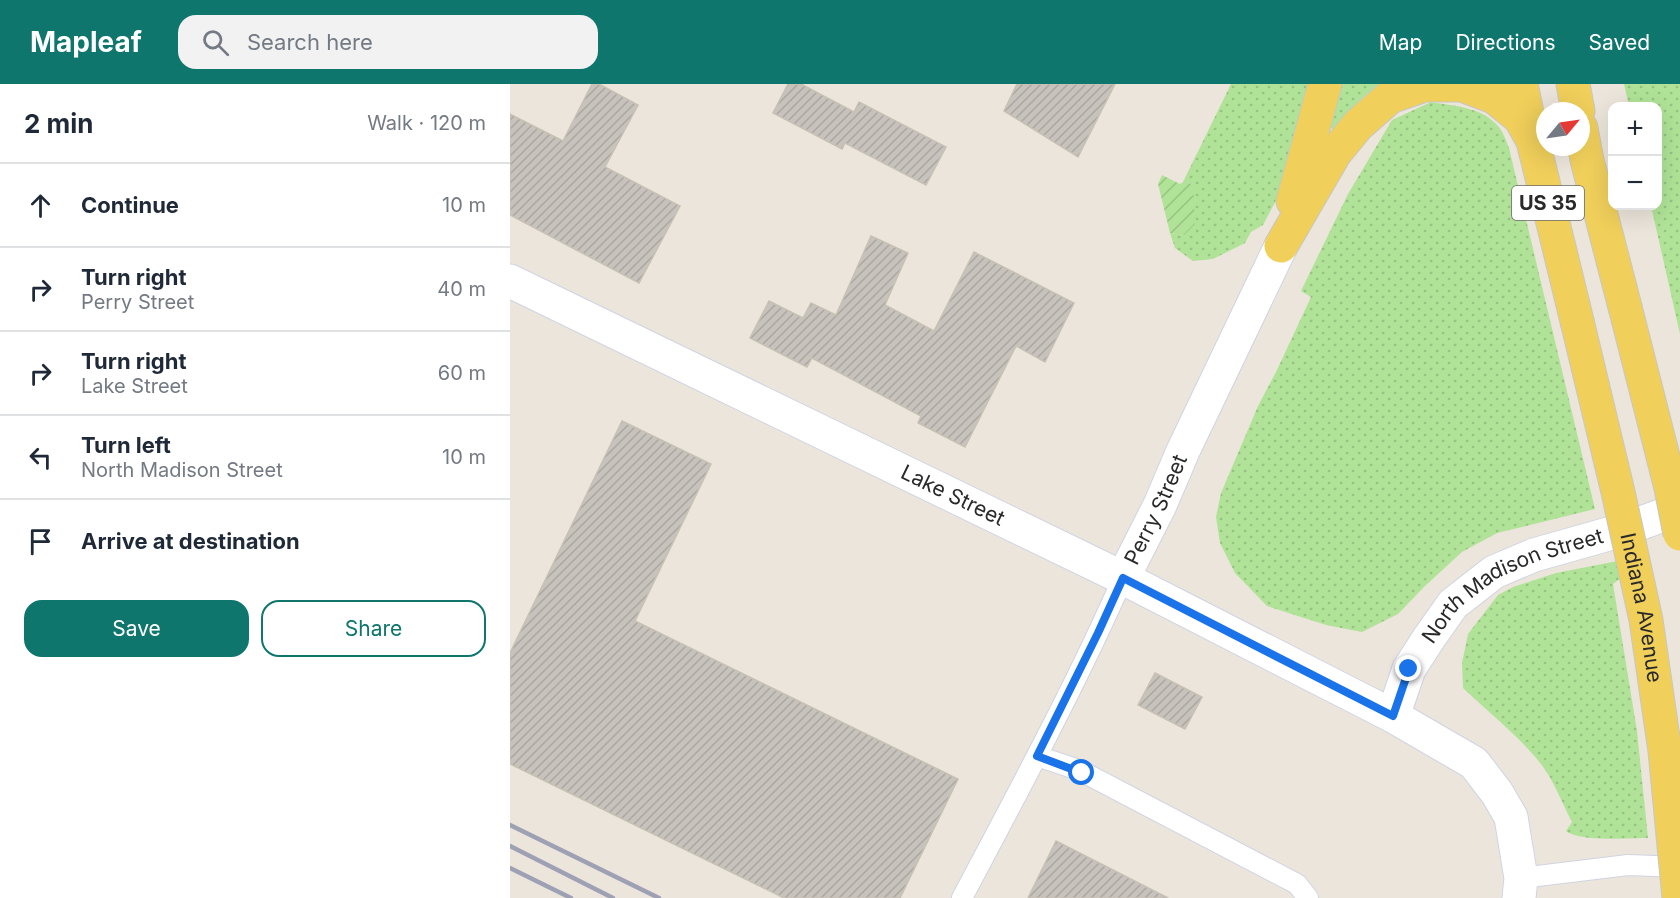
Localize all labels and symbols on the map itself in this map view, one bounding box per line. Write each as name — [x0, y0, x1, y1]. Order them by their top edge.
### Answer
north arrow — [1536, 102, 1590, 156]
road number: US 35 — [1512, 186, 1584, 220]
street label: Perry Street — [1119, 450, 1192, 569]
street label: Lake Street — [897, 459, 1009, 531]
street label: North Madison Street — [1416, 523, 1606, 648]
street label: Indiana Avenue — [1615, 531, 1668, 684]
route end — [1395, 655, 1421, 681]
route start — [1068, 759, 1094, 785]

